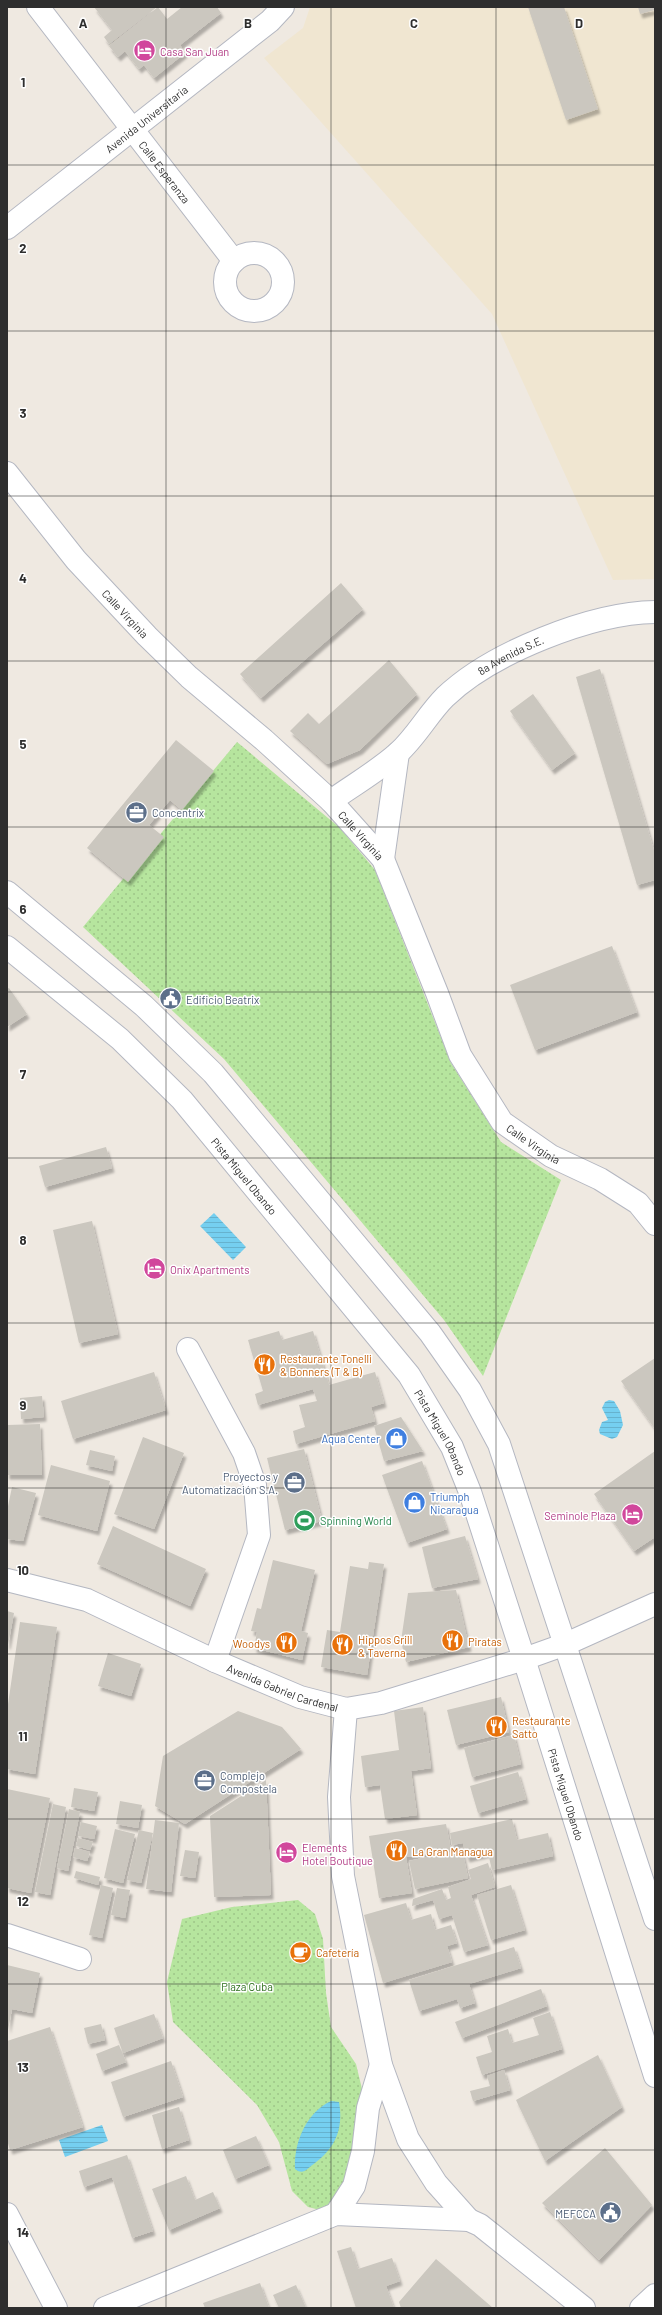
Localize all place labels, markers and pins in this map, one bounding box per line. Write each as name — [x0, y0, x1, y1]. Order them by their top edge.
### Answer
hotel icon: Casa San Juan — [132, 38, 158, 64]
place label: Casa San Juan — [160, 45, 229, 58]
office icon: Concentrix — [123, 799, 149, 825]
place label: Concentrix — [152, 806, 204, 819]
public building icon: Edificio Beatrix — [157, 986, 183, 1012]
place label: Edificio Beatrix — [186, 993, 259, 1006]
hotel icon: Onix Apartments — [142, 1256, 168, 1282]
place label: Onix Apartments — [170, 1263, 250, 1276]
restaurant icon: Restaurante Tonelli & Bonners (T & B) — [251, 1351, 277, 1377]
place label: Restaurante Tonelli & Bonners (T & B) — [280, 1352, 372, 1378]
shop icon: Aqua Center — [383, 1425, 409, 1451]
place label: Aqua Center — [322, 1432, 380, 1445]
office icon: Proyectos y Automatización S.A. — [281, 1469, 307, 1495]
place label: Proyectos y Automatización S.A. — [182, 1470, 278, 1496]
shop icon: Triumph Nicaragua — [402, 1489, 428, 1515]
place label: Triumph Nicaragua — [430, 1490, 479, 1516]
hotel icon: Seminole Plaza — [619, 1502, 645, 1528]
sports icon: Spinning World — [292, 1507, 318, 1533]
place label: Seminole Plaza — [544, 1509, 616, 1522]
place label: Spinning World — [320, 1514, 392, 1527]
restaurant icon: Piratas — [439, 1628, 465, 1654]
restaurant icon: Woodys — [273, 1630, 299, 1656]
restaurant icon: Hippos Grill & Taverna — [330, 1632, 356, 1658]
place label: Hippos Grill & Taverna — [358, 1633, 412, 1659]
place label: Piratas — [468, 1635, 502, 1648]
place label: Woodys — [233, 1637, 270, 1650]
restaurant icon: Restaurante Satto — [483, 1713, 509, 1739]
place label: Restaurante Satto — [512, 1714, 571, 1740]
office icon: Complejo Compostela — [192, 1768, 218, 1794]
place label: Complejo Compostela — [220, 1769, 277, 1795]
restaurant icon: La Gran Managua — [383, 1838, 409, 1864]
hotel icon: Elements Hotel Boutique — [274, 1840, 300, 1866]
place label: Elements Hotel Boutique — [302, 1841, 373, 1867]
place label: La Gran Managua — [412, 1845, 493, 1858]
cafe icon: Cafetería — [287, 1939, 313, 1965]
place label: Cafetería — [316, 1946, 359, 1959]
public building icon: MEFCCA — [598, 2200, 624, 2226]
place label: MEFCCA — [555, 2207, 596, 2220]

